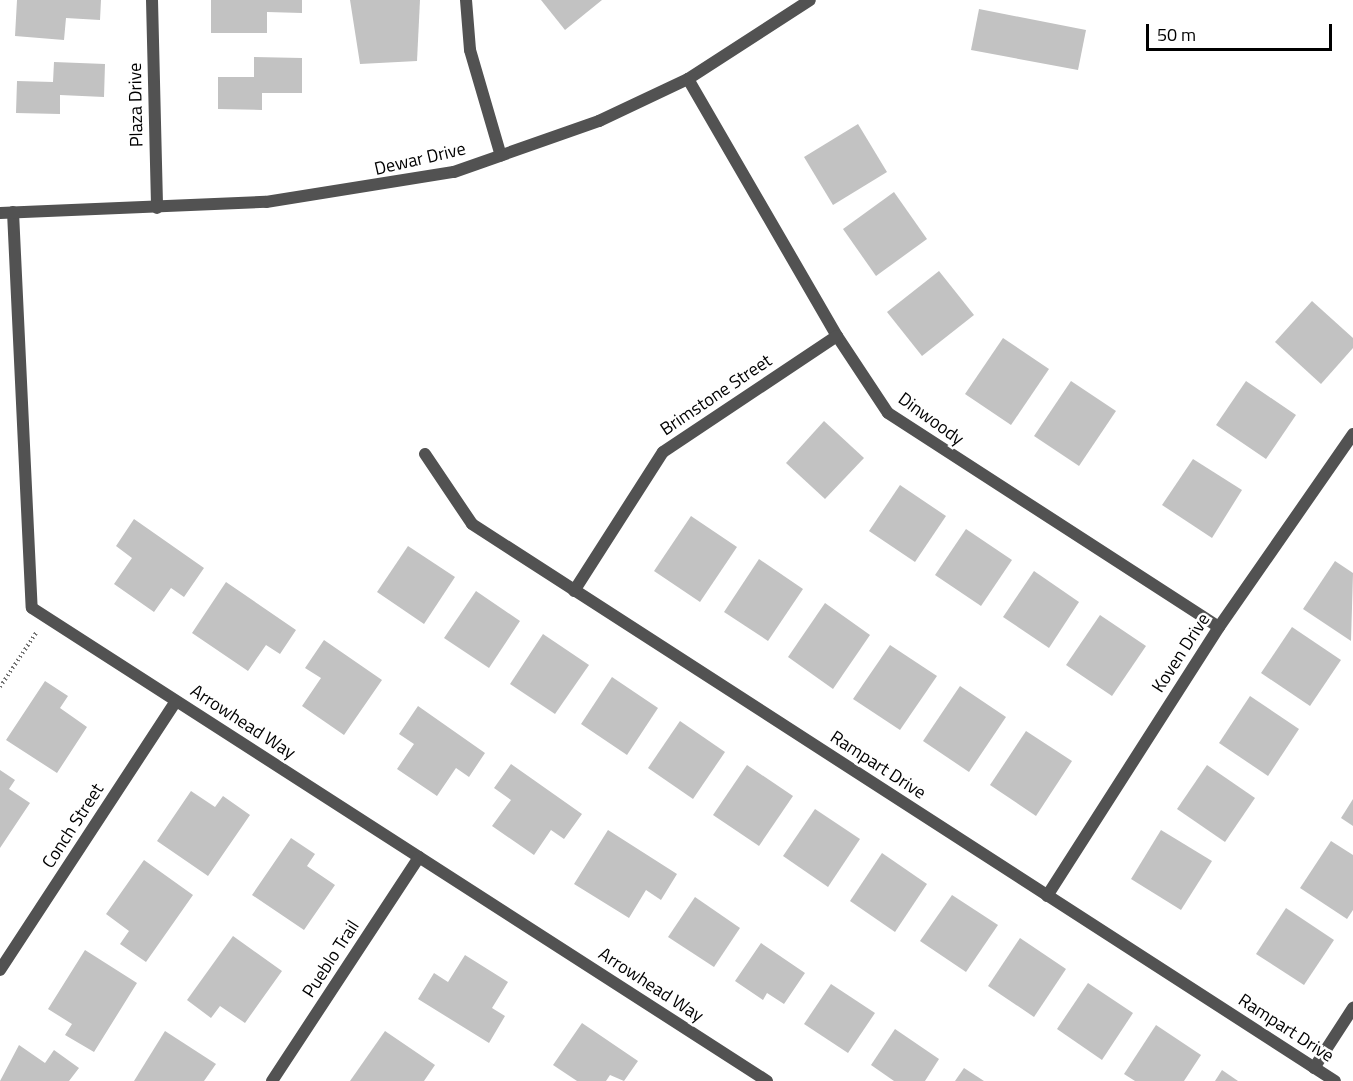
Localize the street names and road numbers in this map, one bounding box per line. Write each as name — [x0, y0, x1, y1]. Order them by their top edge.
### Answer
street label: Plaza Drive — [124, 63, 148, 147]
street label: Dewar Drive — [372, 138, 468, 180]
street label: Brimstone Street — [656, 350, 776, 440]
street label: Dinwoody — [894, 388, 968, 450]
street label: Koven Drive — [1147, 609, 1215, 697]
street label: Arrowhead Way — [187, 680, 299, 764]
street label: Rampart Drive — [826, 726, 930, 804]
street label: Conch Street — [38, 780, 108, 872]
street label: Pueblo Trail — [298, 916, 364, 1002]
street label: Arrowhead Way — [595, 943, 707, 1027]
street label: Rampart Drive — [1234, 989, 1338, 1067]

